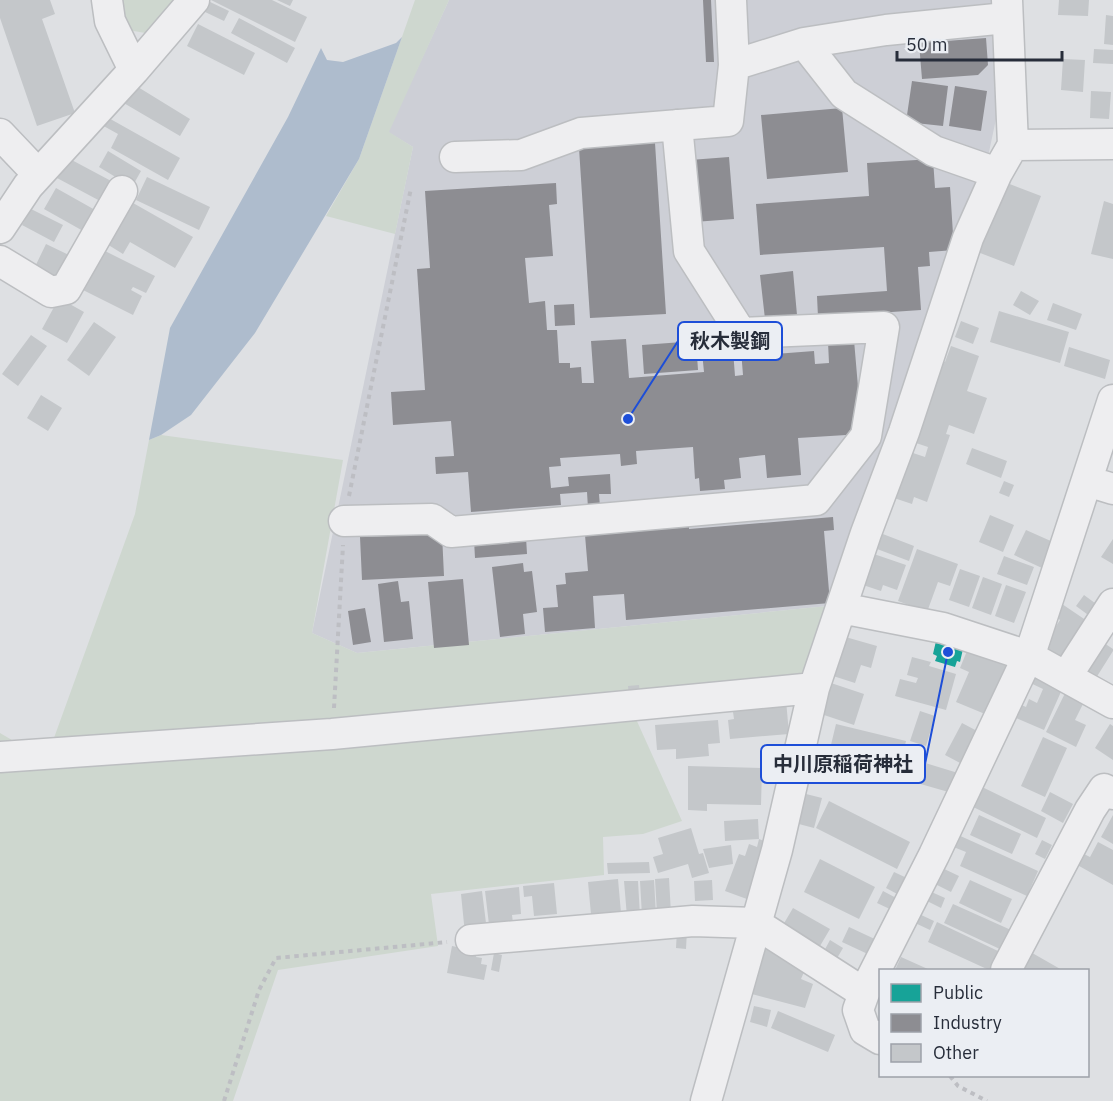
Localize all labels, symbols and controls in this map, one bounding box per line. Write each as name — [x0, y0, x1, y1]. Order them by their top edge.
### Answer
scale bar — [897, 24, 1062, 62]
text: 50 m — [906, 33, 948, 56]
callout: 秋木製鋼 — [678, 322, 782, 360]
text: 秋木製鋼 — [690, 327, 770, 354]
callout: 中川原稲荷神社 — [761, 745, 925, 783]
text: 中川原稲荷神社 — [773, 750, 913, 777]
legend — [879, 969, 1089, 1077]
text: Public — [933, 981, 983, 1004]
text: Industry — [933, 1011, 1002, 1034]
text: Other — [933, 1041, 979, 1064]

